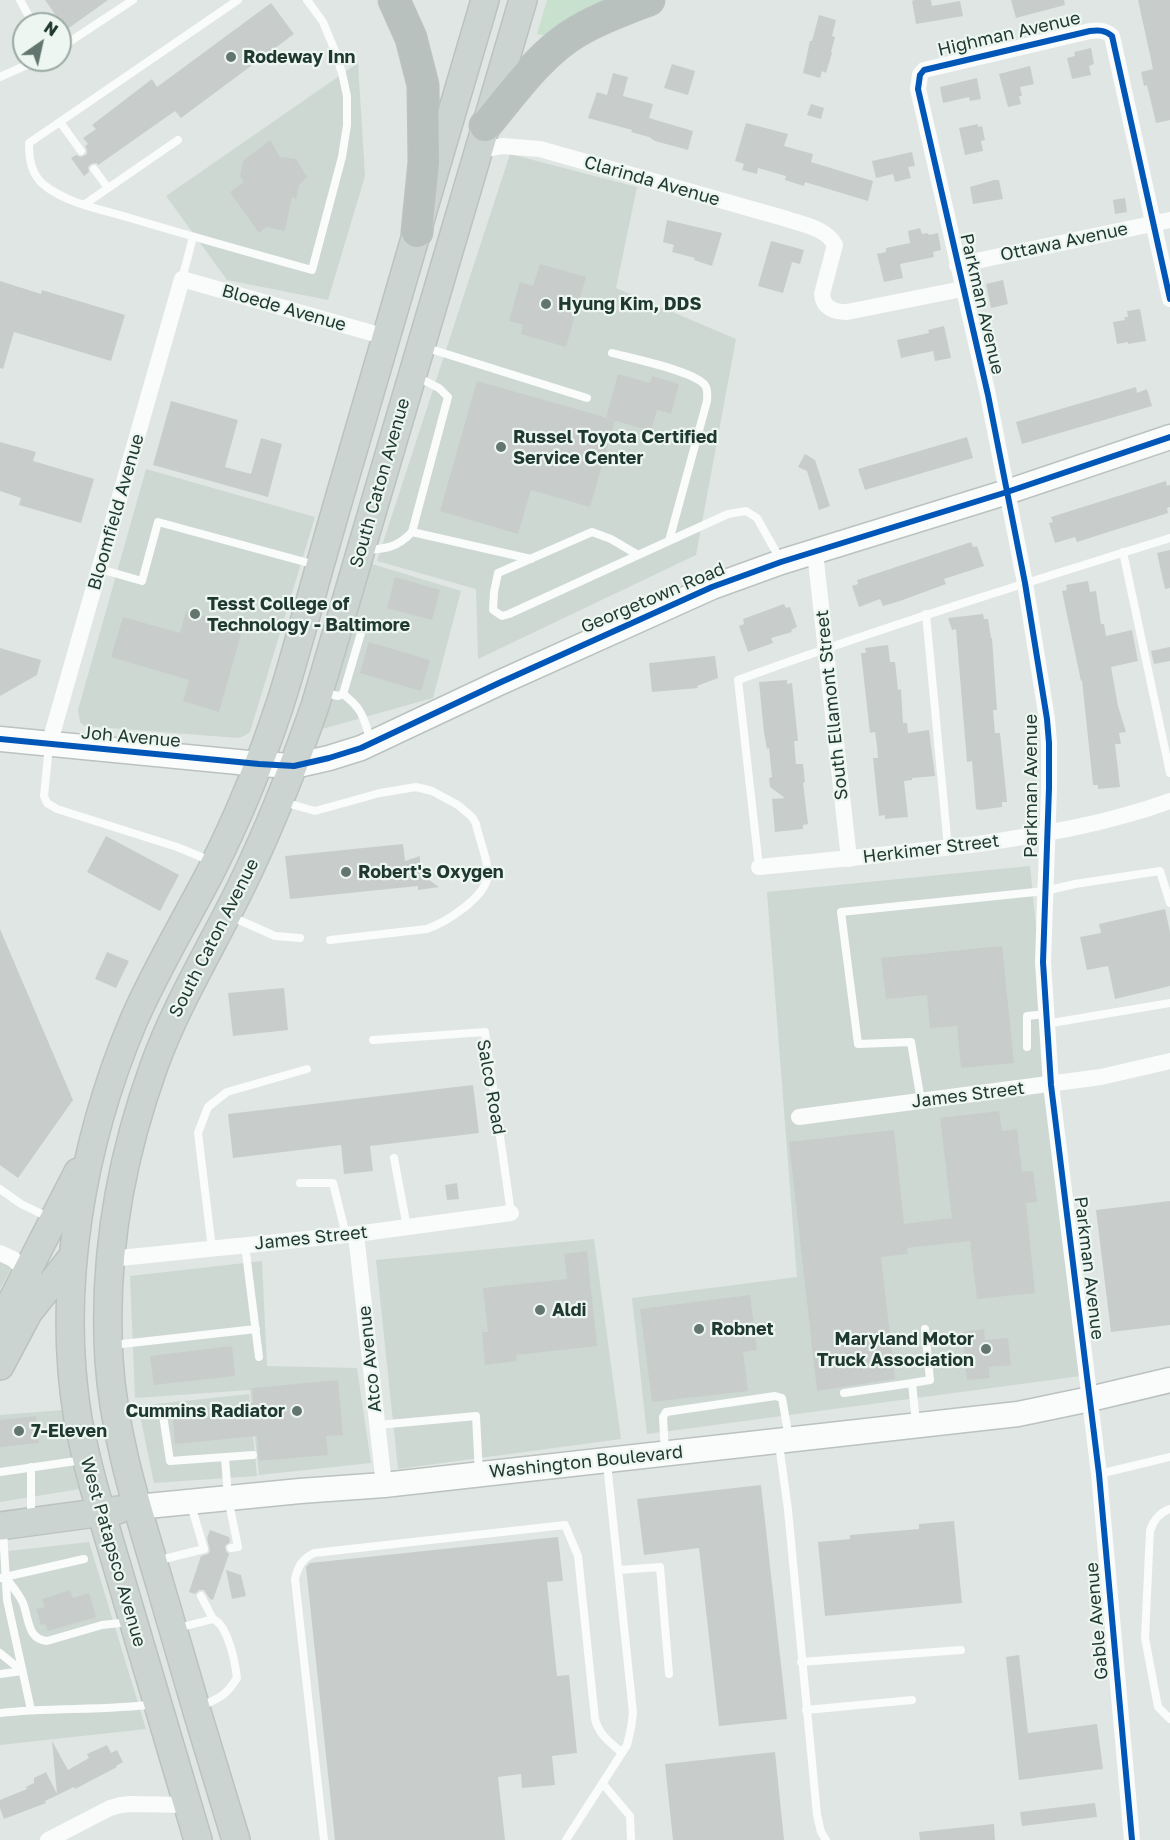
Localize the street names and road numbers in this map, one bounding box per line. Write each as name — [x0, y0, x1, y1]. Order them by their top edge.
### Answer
street label: Highman Avenue — [936, 7, 1082, 61]
street label: Clarinda Avenue — [582, 151, 722, 211]
street label: Ottawa Avenue — [998, 218, 1130, 266]
street label: Parkman Avenue — [955, 231, 1009, 377]
street label: Bloede Avenue — [219, 280, 349, 336]
street label: South Caton Avenue — [345, 396, 415, 570]
street label: Bloomfield Avenue — [83, 431, 149, 593]
street label: Georgetown Road — [578, 558, 728, 638]
street label: South Ellamont Street — [811, 609, 853, 801]
street label: Parkman Avenue — [1020, 714, 1042, 858]
street label: Joh Avenue — [80, 722, 182, 752]
street label: Herkimer Street — [862, 830, 1000, 868]
street label: South Caton Avenue — [165, 855, 263, 1021]
street label: Salco Road — [472, 1038, 510, 1136]
street label: James Street — [910, 1077, 1026, 1113]
street label: Parkman Avenue — [1069, 1195, 1109, 1341]
street label: James Street — [253, 1221, 369, 1255]
street label: Atco Avenue — [354, 1305, 386, 1413]
street label: Washington Boulevard — [488, 1441, 684, 1483]
street label: West Patapsco Avenue — [76, 1455, 150, 1649]
street label: Gable Avenue — [1081, 1561, 1113, 1681]

